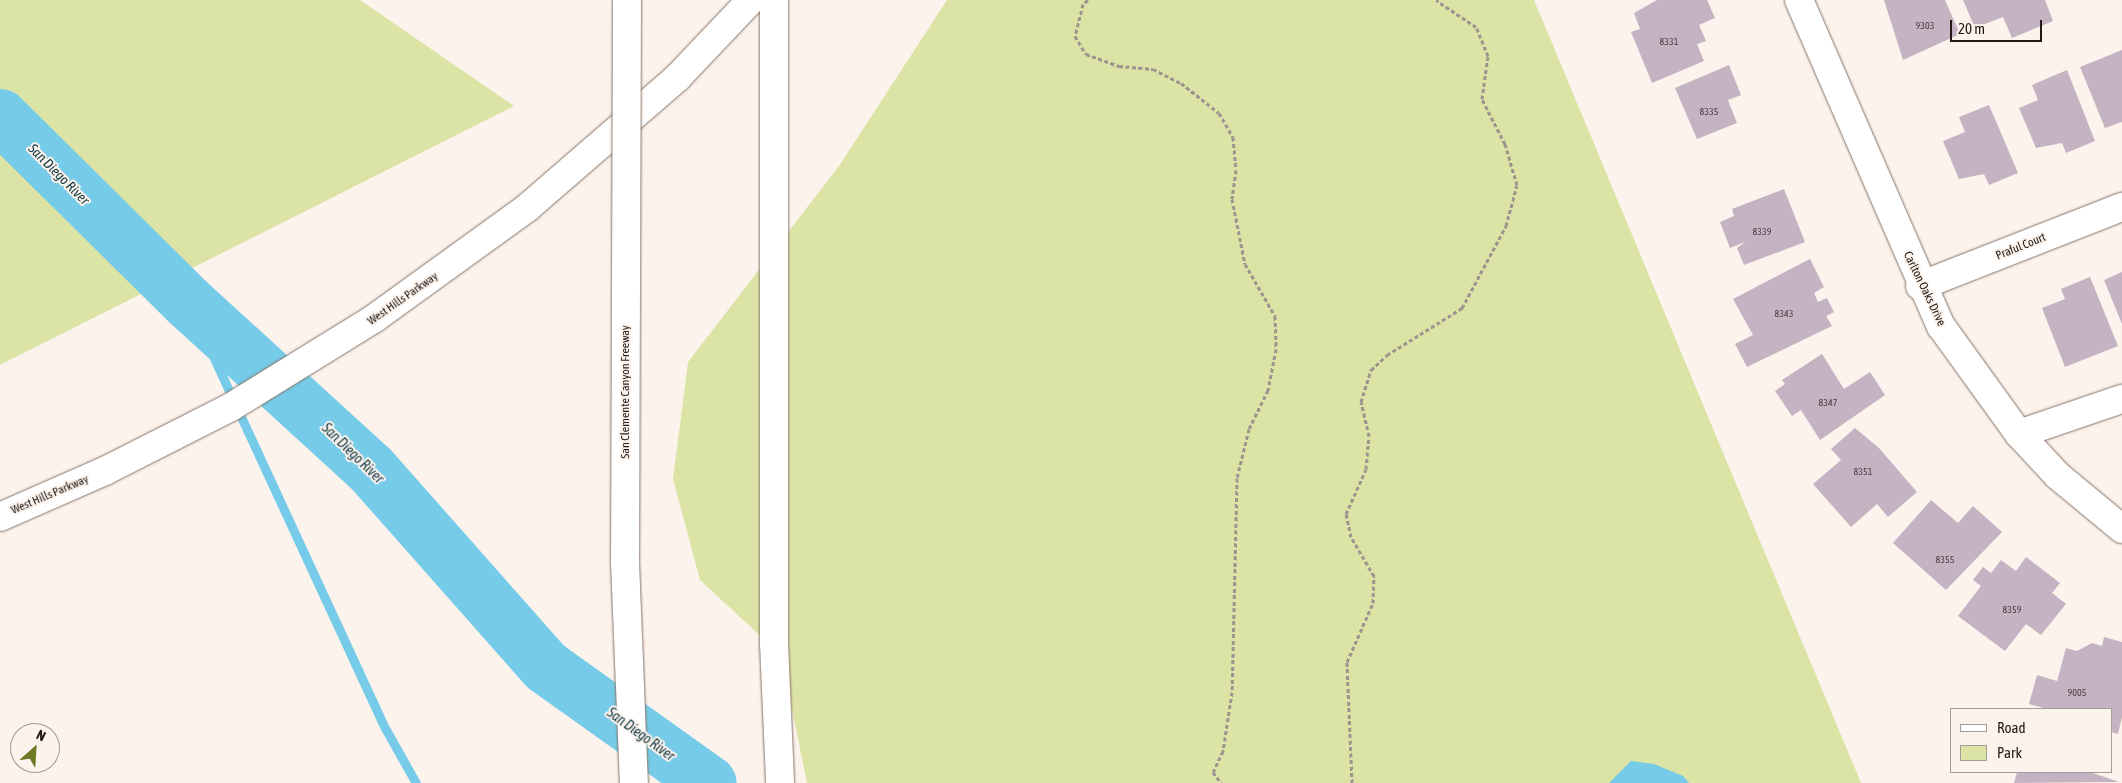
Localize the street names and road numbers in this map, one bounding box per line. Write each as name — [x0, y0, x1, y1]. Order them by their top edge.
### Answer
street label: Praful Court — [1994, 231, 2048, 263]
street label: Carlton Oaks Drive — [1900, 249, 1948, 329]
street label: West Hills Parkway — [365, 269, 441, 329]
street label: San Clemente Canyon Freeway — [619, 325, 633, 459]
street label: West Hills Parkway — [9, 472, 91, 518]

